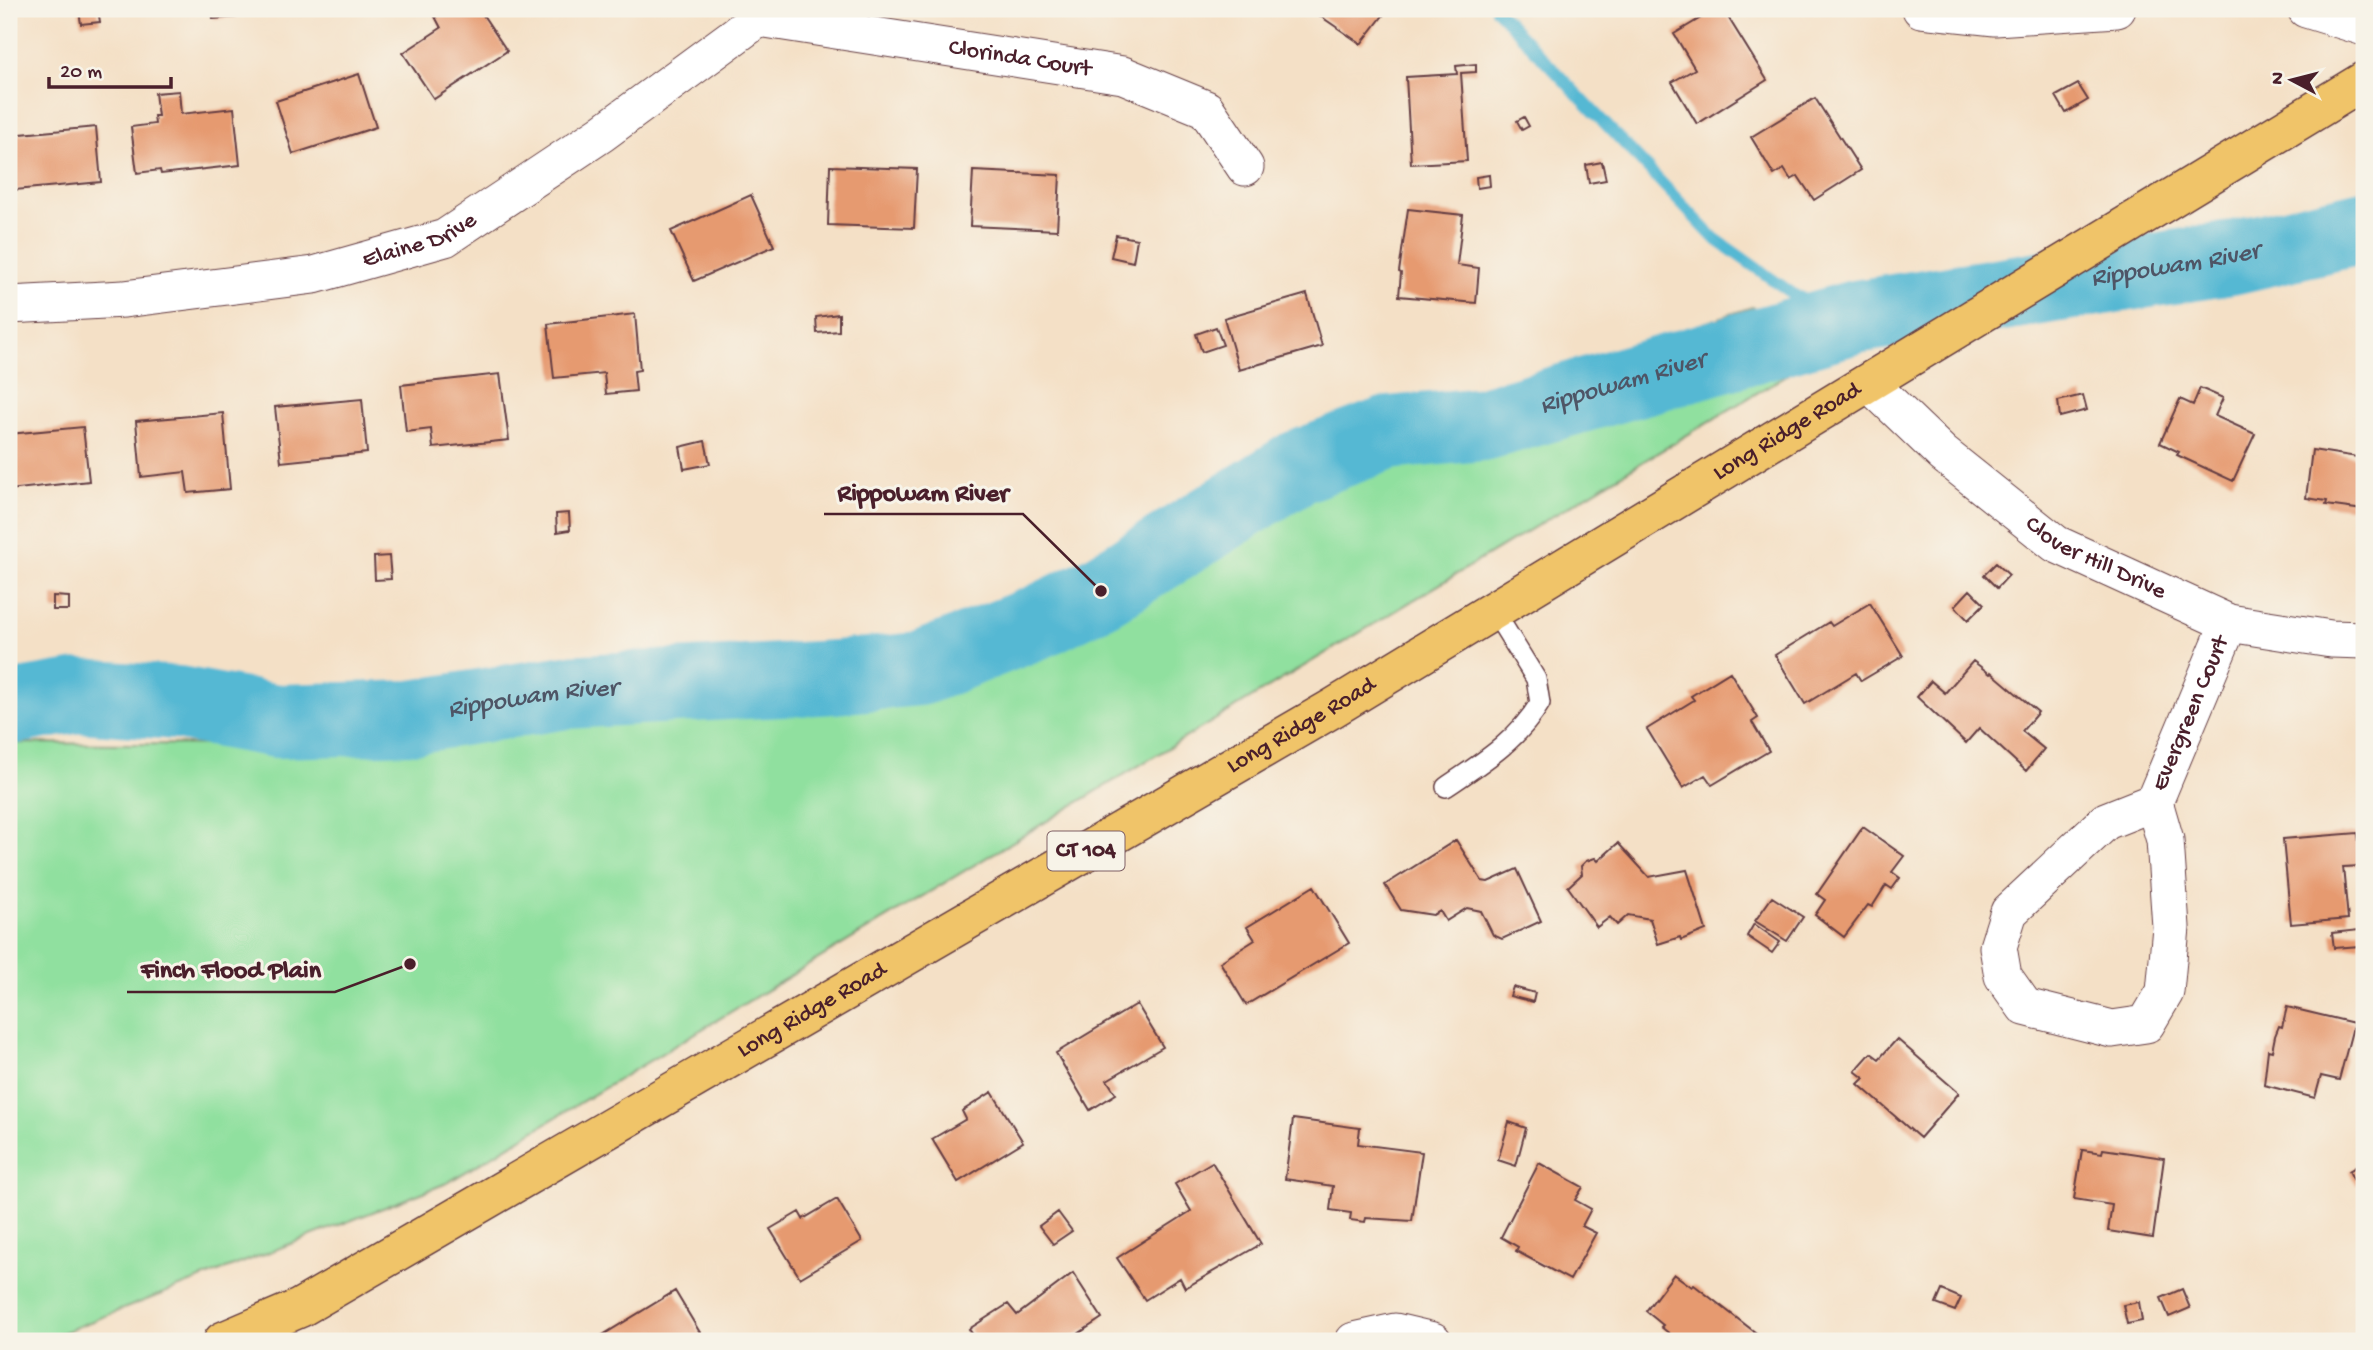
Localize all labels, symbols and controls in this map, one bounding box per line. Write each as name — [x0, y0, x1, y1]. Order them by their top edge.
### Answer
street label: Clorinda Court — [946, 33, 1095, 85]
scale bar — [49, 46, 172, 90]
north arrow — [2258, 46, 2328, 116]
text: 20 m — [60, 61, 102, 86]
text: N — [2266, 71, 2291, 86]
street label: Elaine Drive — [359, 206, 483, 275]
water label: Rippowam River — [2089, 235, 2268, 295]
water label: Rippowam River — [1537, 344, 1714, 422]
street label: Long Ridge Road — [1708, 375, 1868, 488]
callout: Rippowam River — [824, 467, 1023, 514]
text: Rippowam River — [837, 480, 1011, 511]
street label: Clover Hill Drive — [2019, 510, 2171, 607]
street label: Evergreen Court — [2146, 630, 2237, 795]
street label: Long Ridge Road — [1222, 670, 1383, 781]
water label: Rippowam River — [446, 673, 623, 726]
road number: CT 104 — [1048, 832, 1124, 870]
callout: Finch Flood Plain — [127, 945, 335, 992]
street label: Long Ridge Road — [732, 955, 894, 1065]
text: Finch Flood Plain — [140, 957, 322, 988]

